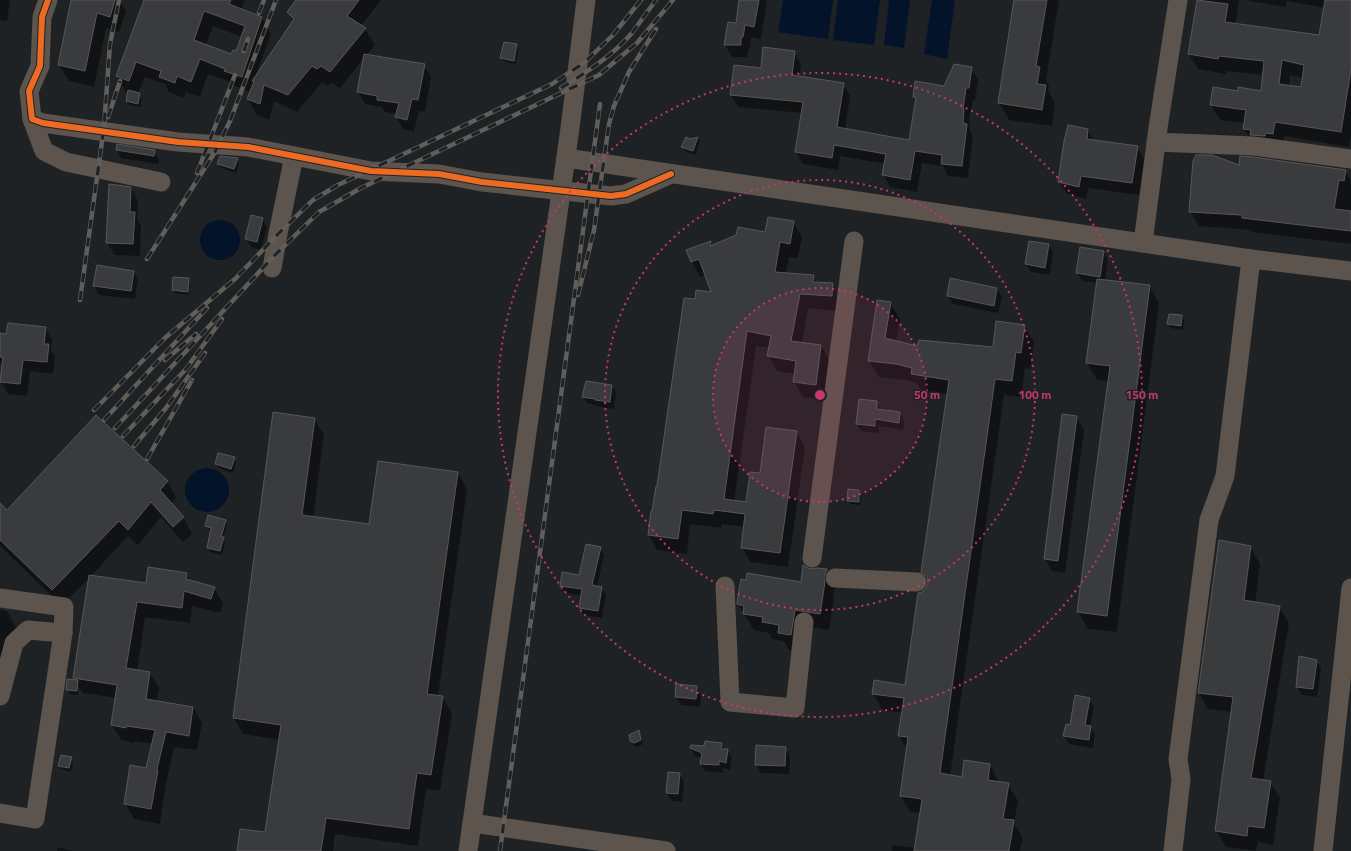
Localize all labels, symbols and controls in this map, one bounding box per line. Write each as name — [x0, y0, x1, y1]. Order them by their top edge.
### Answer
text: 50 m — [914, 385, 940, 404]
text: 100 m — [1019, 385, 1051, 404]
text: 150 m — [1126, 385, 1158, 404]
centre of rings — [813, 388, 827, 402]

